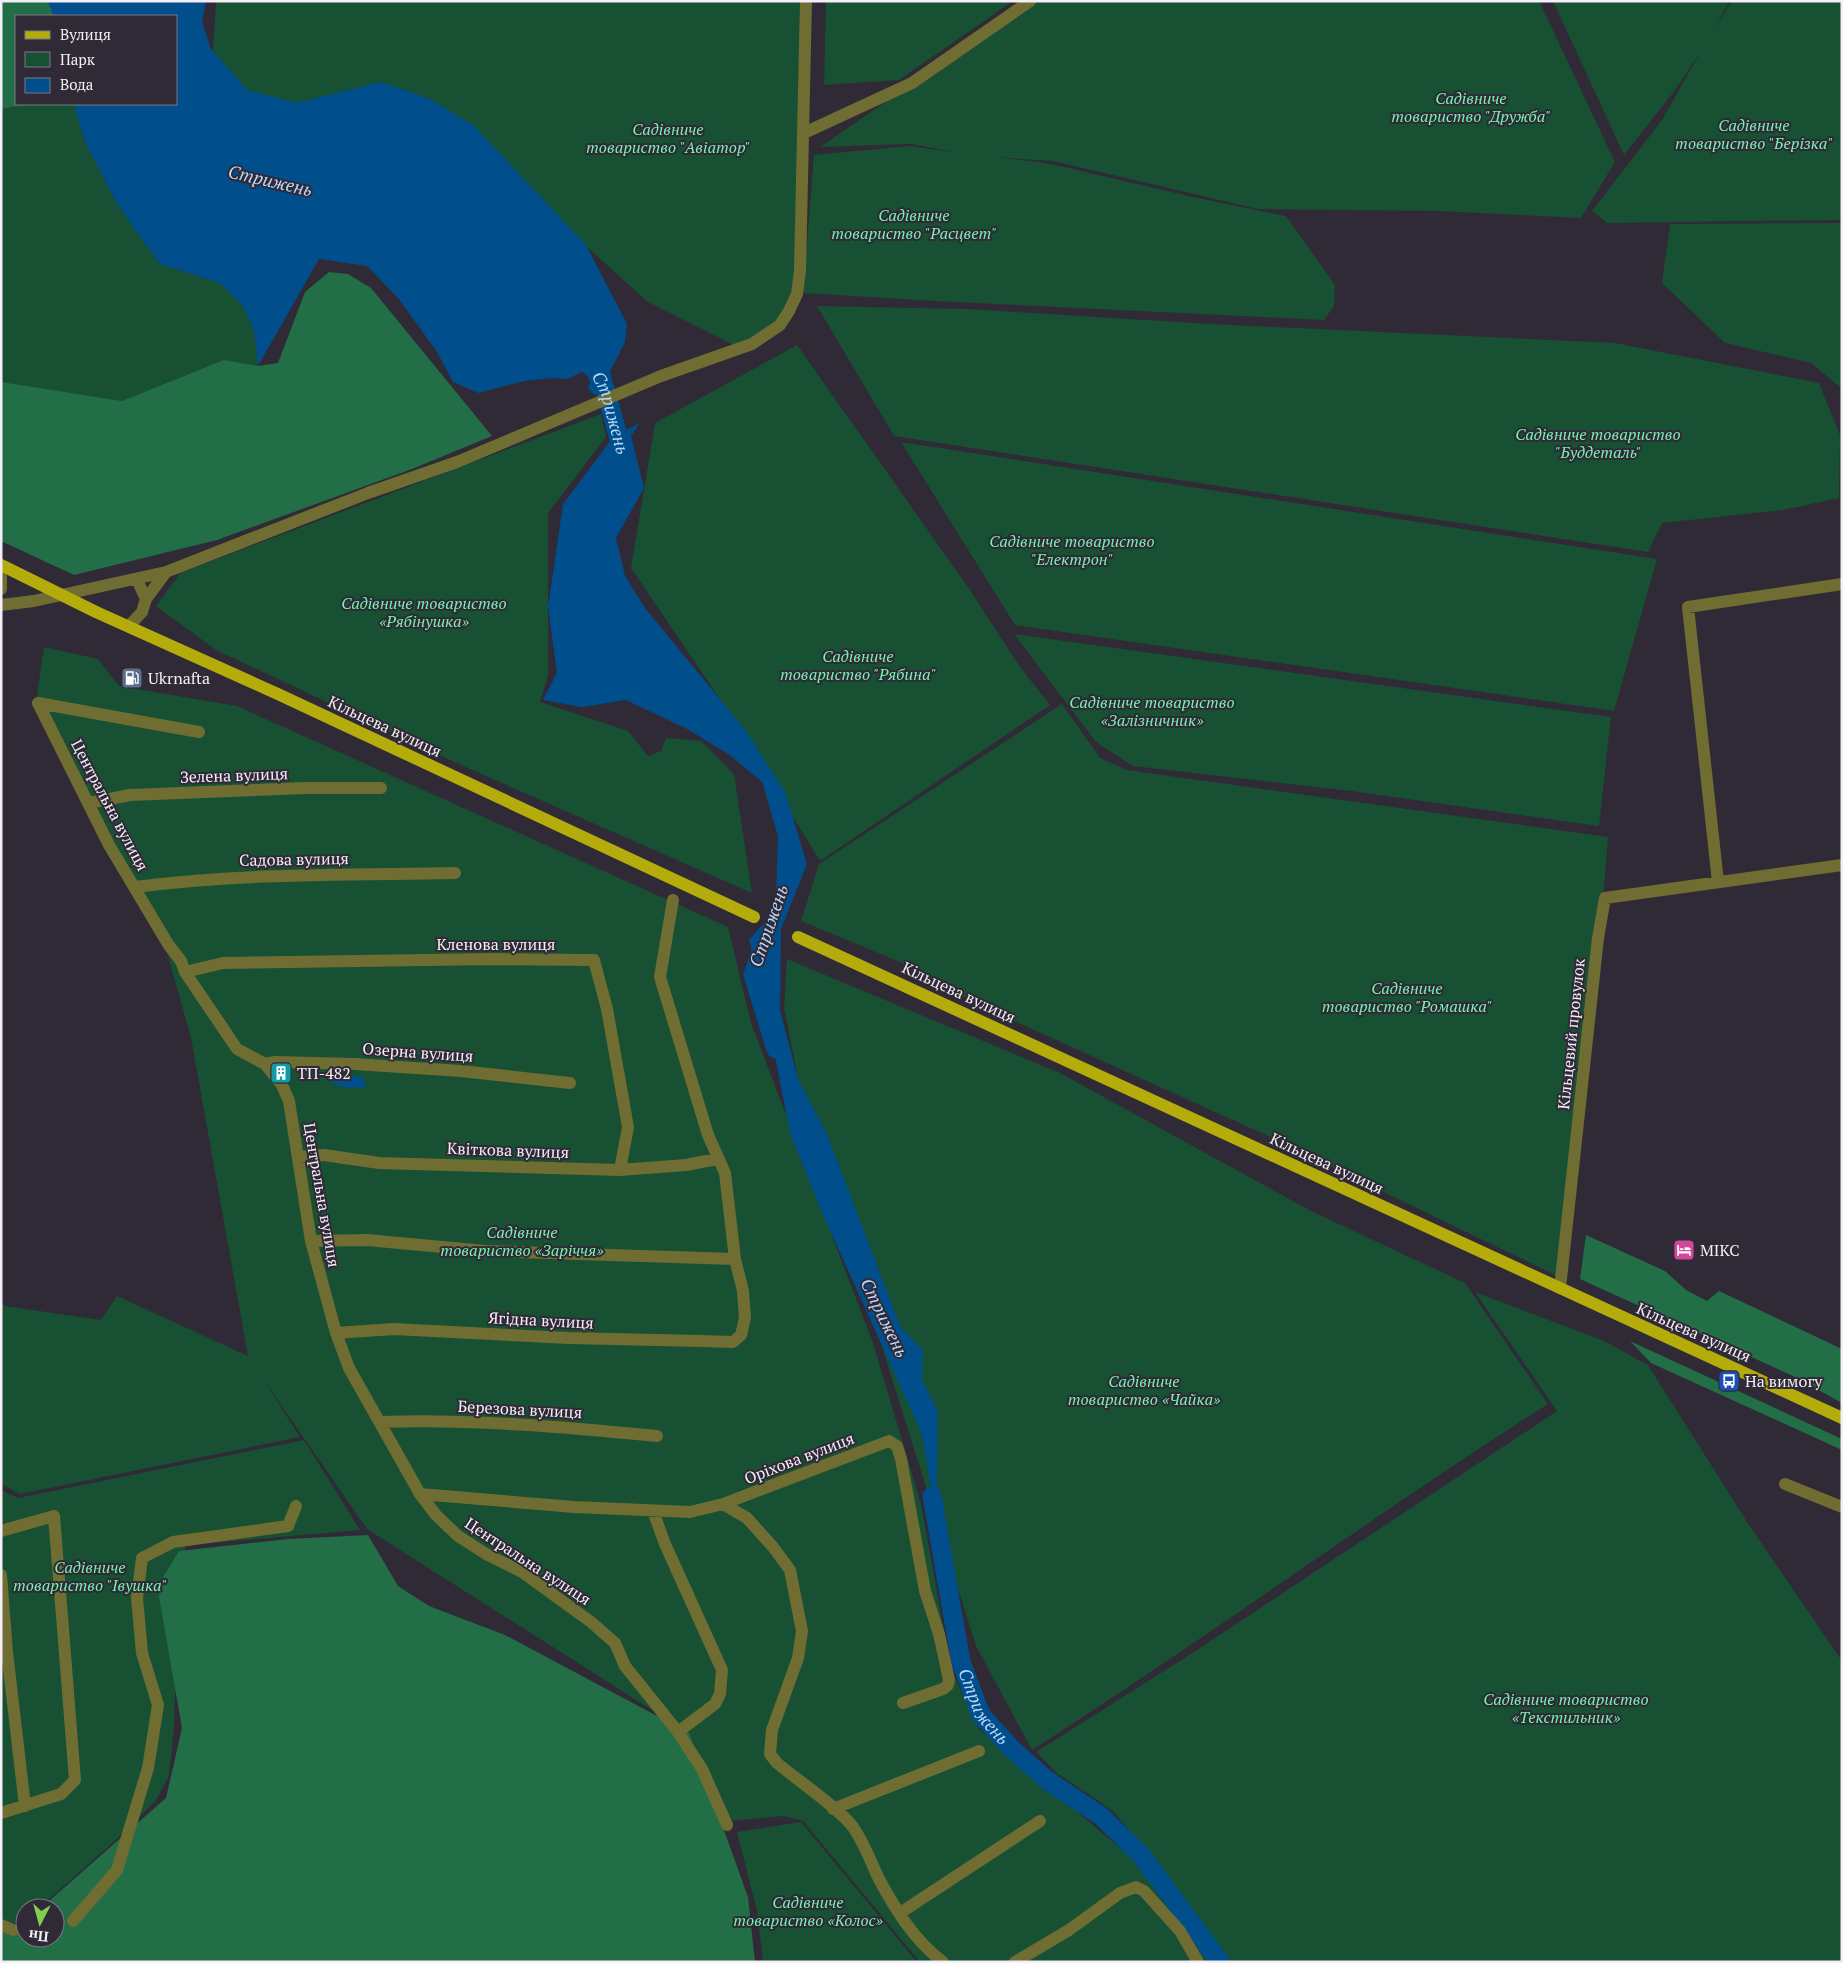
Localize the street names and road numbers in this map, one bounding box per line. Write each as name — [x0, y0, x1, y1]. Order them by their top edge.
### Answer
street label: Кільцева вулиця — [325, 690, 445, 762]
street label: Центральна вулиця — [66, 735, 154, 875]
street label: Зелена вулиця — [180, 762, 288, 788]
street label: Садова вулиця — [239, 847, 349, 871]
street label: Кленова вулиця — [436, 933, 556, 955]
street label: Кільцева вулиця — [899, 956, 1019, 1028]
street label: Кільцевий провулок — [1552, 957, 1590, 1111]
street label: Озерна вулиця — [362, 1037, 474, 1067]
street label: Центральна вулиця — [298, 1121, 346, 1269]
street label: Кільцева вулиця — [1267, 1127, 1387, 1199]
street label: Квіткова вулиця — [447, 1137, 569, 1163]
street label: Кільцева вулиця — [1633, 1297, 1755, 1367]
street label: Ягідна вулиця — [488, 1306, 594, 1334]
street label: Березова вулиця — [457, 1395, 583, 1423]
street label: Оріхова вулиця — [741, 1427, 857, 1489]
street label: Центральна вулиця — [461, 1512, 595, 1610]

